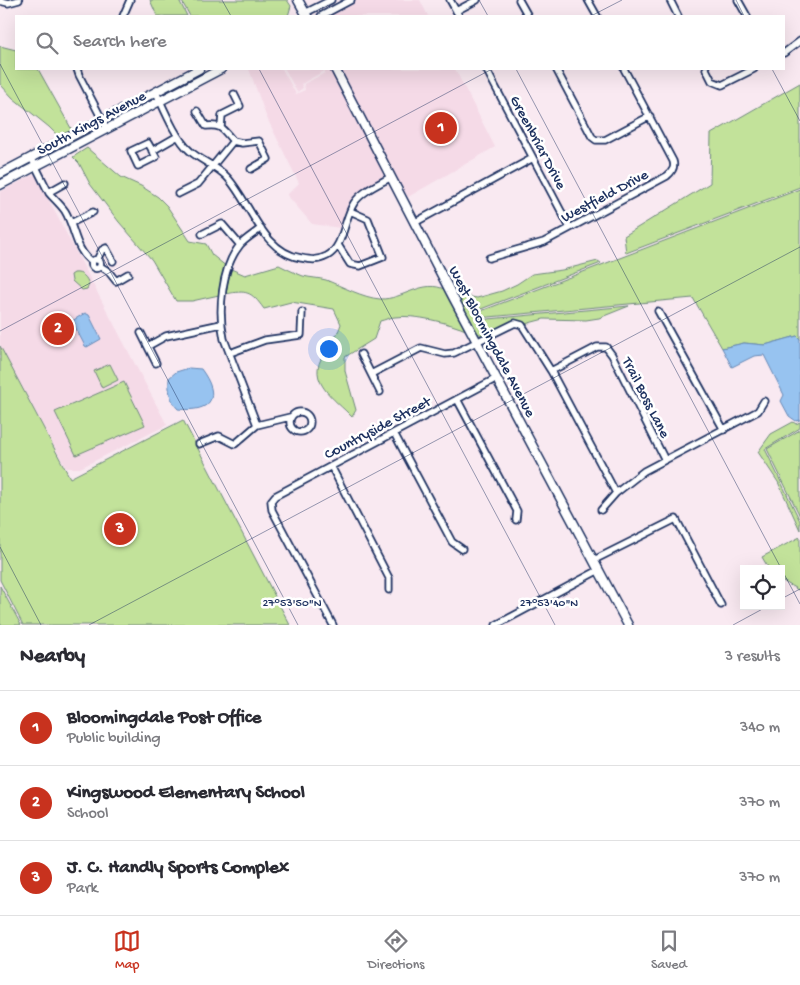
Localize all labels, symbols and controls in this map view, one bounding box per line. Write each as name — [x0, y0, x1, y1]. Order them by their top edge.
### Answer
search box — [15, 15, 785, 70]
icon: search — [33, 29, 61, 57]
text: Search here — [73, 31, 167, 54]
street label: South Kings Avenue — [34, 87, 150, 160]
street label: Greenbriar Drive — [505, 93, 570, 193]
pin: 1 — [425, 109, 457, 147]
street label: Westfield Drive — [558, 166, 652, 227]
street label: West Bloomingdale Avenue — [444, 263, 539, 421]
pin: 2 — [42, 310, 74, 348]
your location — [316, 336, 342, 362]
street label: Trail Boss Lane — [617, 354, 673, 442]
street label: Countryside Street — [322, 392, 436, 464]
pin: 3 — [104, 510, 136, 548]
map controls — [740, 565, 785, 610]
button: locate — [740, 565, 785, 610]
text: 27°53'50"N — [262, 597, 322, 611]
text: 27°53'40"N — [520, 597, 578, 611]
text: Nearby — [20, 645, 85, 670]
text: 3 results — [725, 648, 780, 667]
text: Bloomingdale Post Office — [67, 707, 261, 730]
text: 1 — [33, 719, 39, 738]
text: 340 m — [740, 719, 780, 738]
text: Public building — [67, 730, 161, 749]
text: Kingswood Elementary School — [67, 782, 305, 805]
text: 2 — [32, 794, 40, 813]
text: 370 m — [739, 794, 780, 813]
text: School — [67, 805, 109, 824]
text: J. C. Handly Sports Complex — [67, 857, 289, 880]
text: 3 — [32, 869, 40, 888]
text: 370 m — [739, 869, 780, 888]
text: Park — [67, 880, 98, 899]
tab: Map — [113, 927, 141, 974]
tab: Directions — [368, 927, 425, 974]
tab: Saved — [651, 927, 687, 974]

